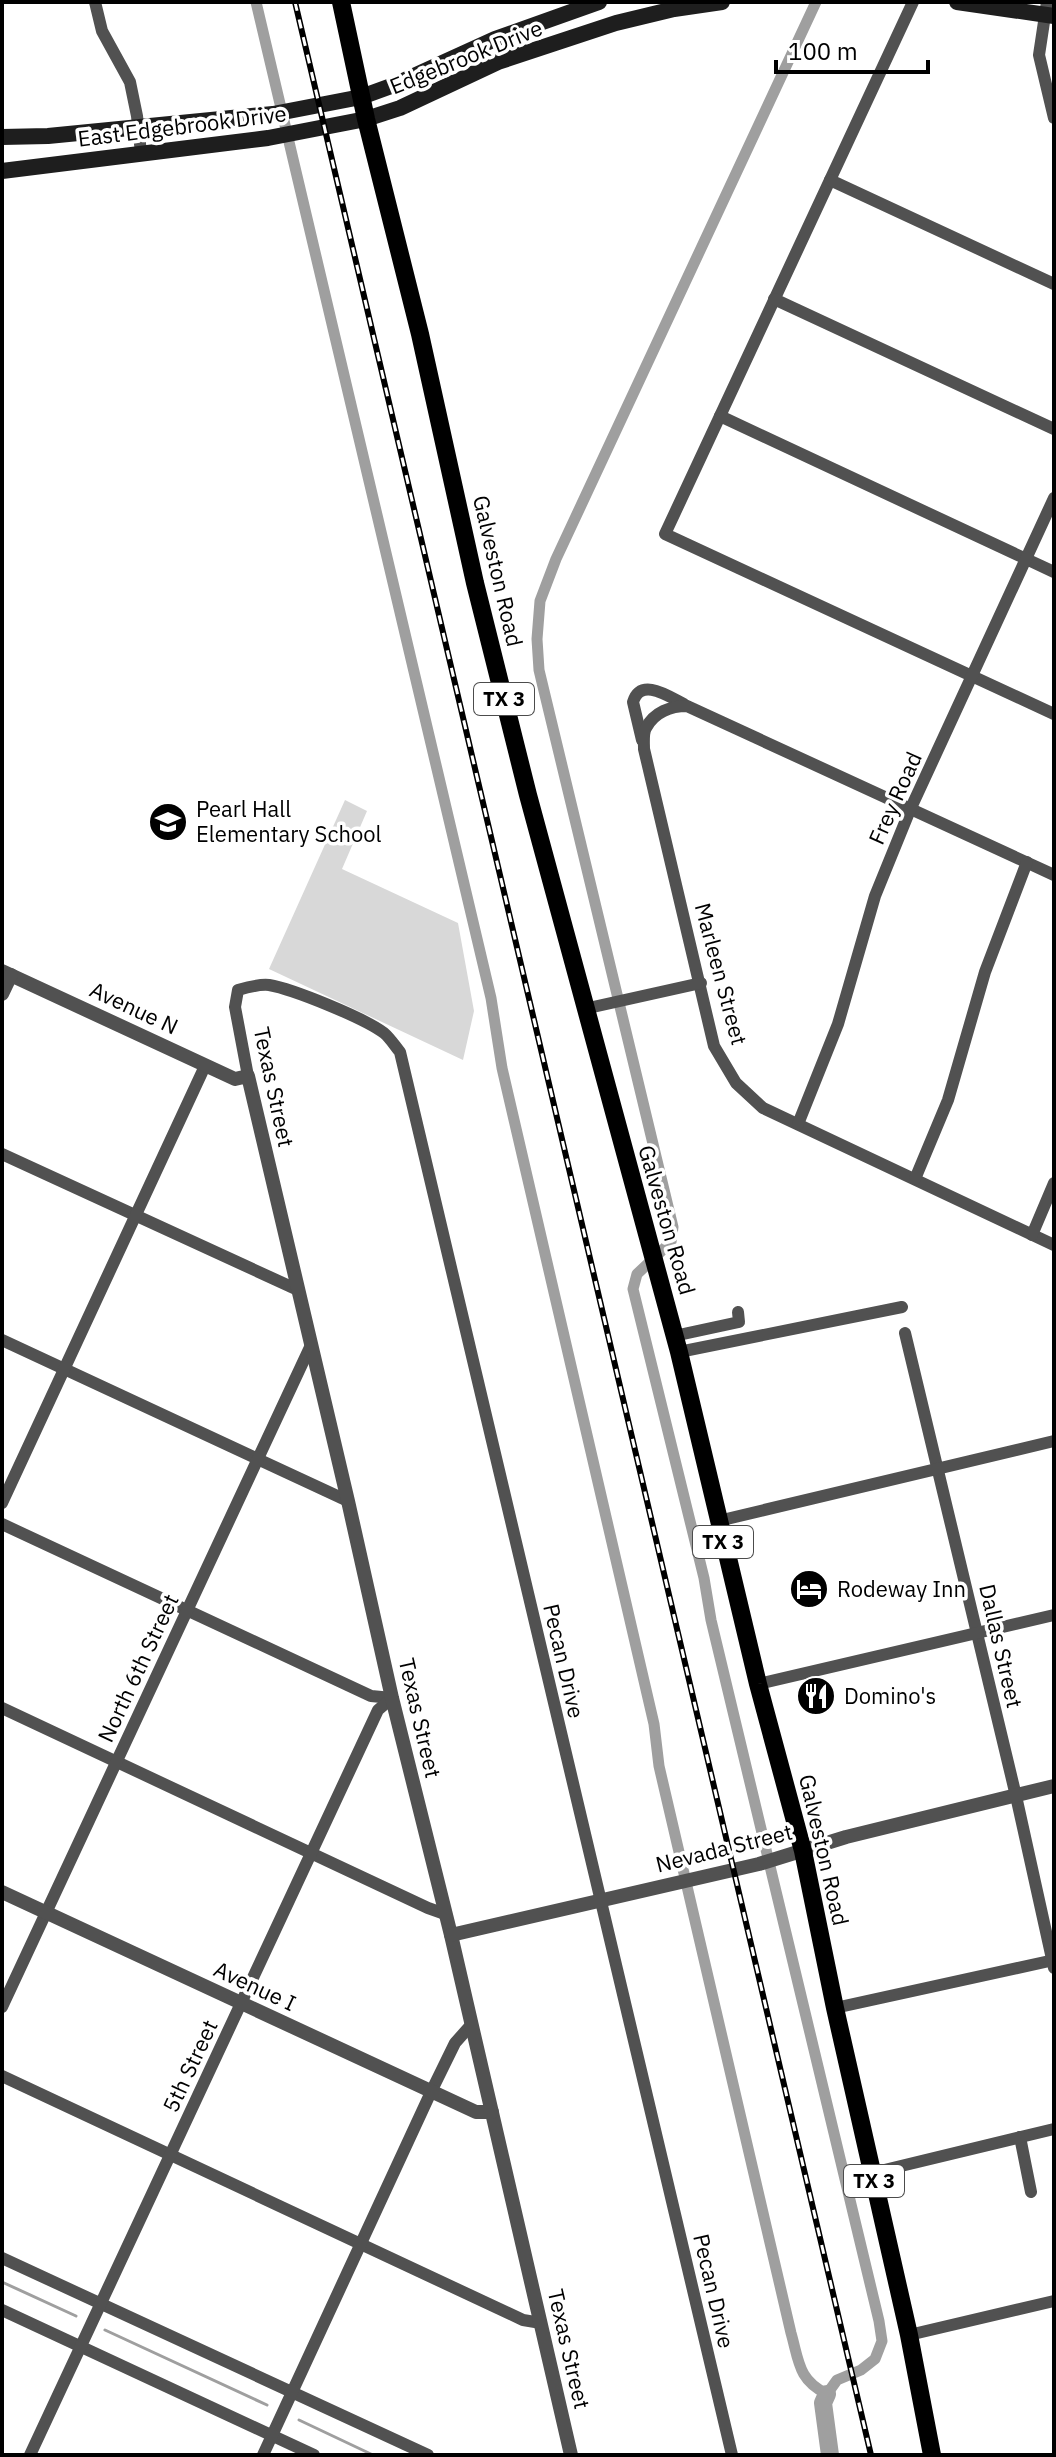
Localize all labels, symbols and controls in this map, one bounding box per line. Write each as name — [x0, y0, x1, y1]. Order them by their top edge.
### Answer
street label: Edgebrook Drive — [385, 13, 546, 100]
scale bar — [776, 24, 928, 74]
text: 100 m — [788, 35, 858, 67]
street label: East Edgebrook Drive — [76, 98, 288, 153]
street label: Galveston Road — [467, 492, 530, 649]
road number: TX 3 — [474, 683, 534, 715]
street label: Frey Road — [861, 747, 928, 849]
place label: Pearl Hall Elementary School — [196, 794, 382, 848]
school or university icon: Pearl Hall Elementary School — [147, 801, 189, 843]
street label: Marleen Street — [689, 900, 754, 1048]
street label: Avenue N — [85, 974, 183, 1041]
street label: Texas Street — [248, 1024, 301, 1150]
street label: Galveston Road — [632, 1142, 703, 1298]
road number: TX 3 — [693, 1526, 753, 1558]
hotel icon: Rodeway Inn — [788, 1568, 830, 1610]
place label: Rodeway Inn — [837, 1574, 966, 1603]
street label: Dallas Street — [973, 1581, 1030, 1711]
street label: North 6th Street — [91, 1589, 185, 1747]
street label: Pecan Drive — [537, 1601, 592, 1721]
street label: Texas Street — [393, 1655, 448, 1781]
restaurant icon: Domino's — [795, 1675, 837, 1717]
place label: Domino's — [844, 1681, 936, 1710]
street label: Galveston Road — [793, 1771, 856, 1928]
street label: Nevada Street — [653, 1817, 795, 1879]
street label: Avenue I — [209, 1954, 301, 2017]
street label: 5th Street — [155, 2015, 224, 2117]
road number: TX 3 — [844, 2165, 904, 2197]
street label: Pecan Drive — [687, 2231, 742, 2351]
street label: Texas Street — [542, 2286, 597, 2412]

